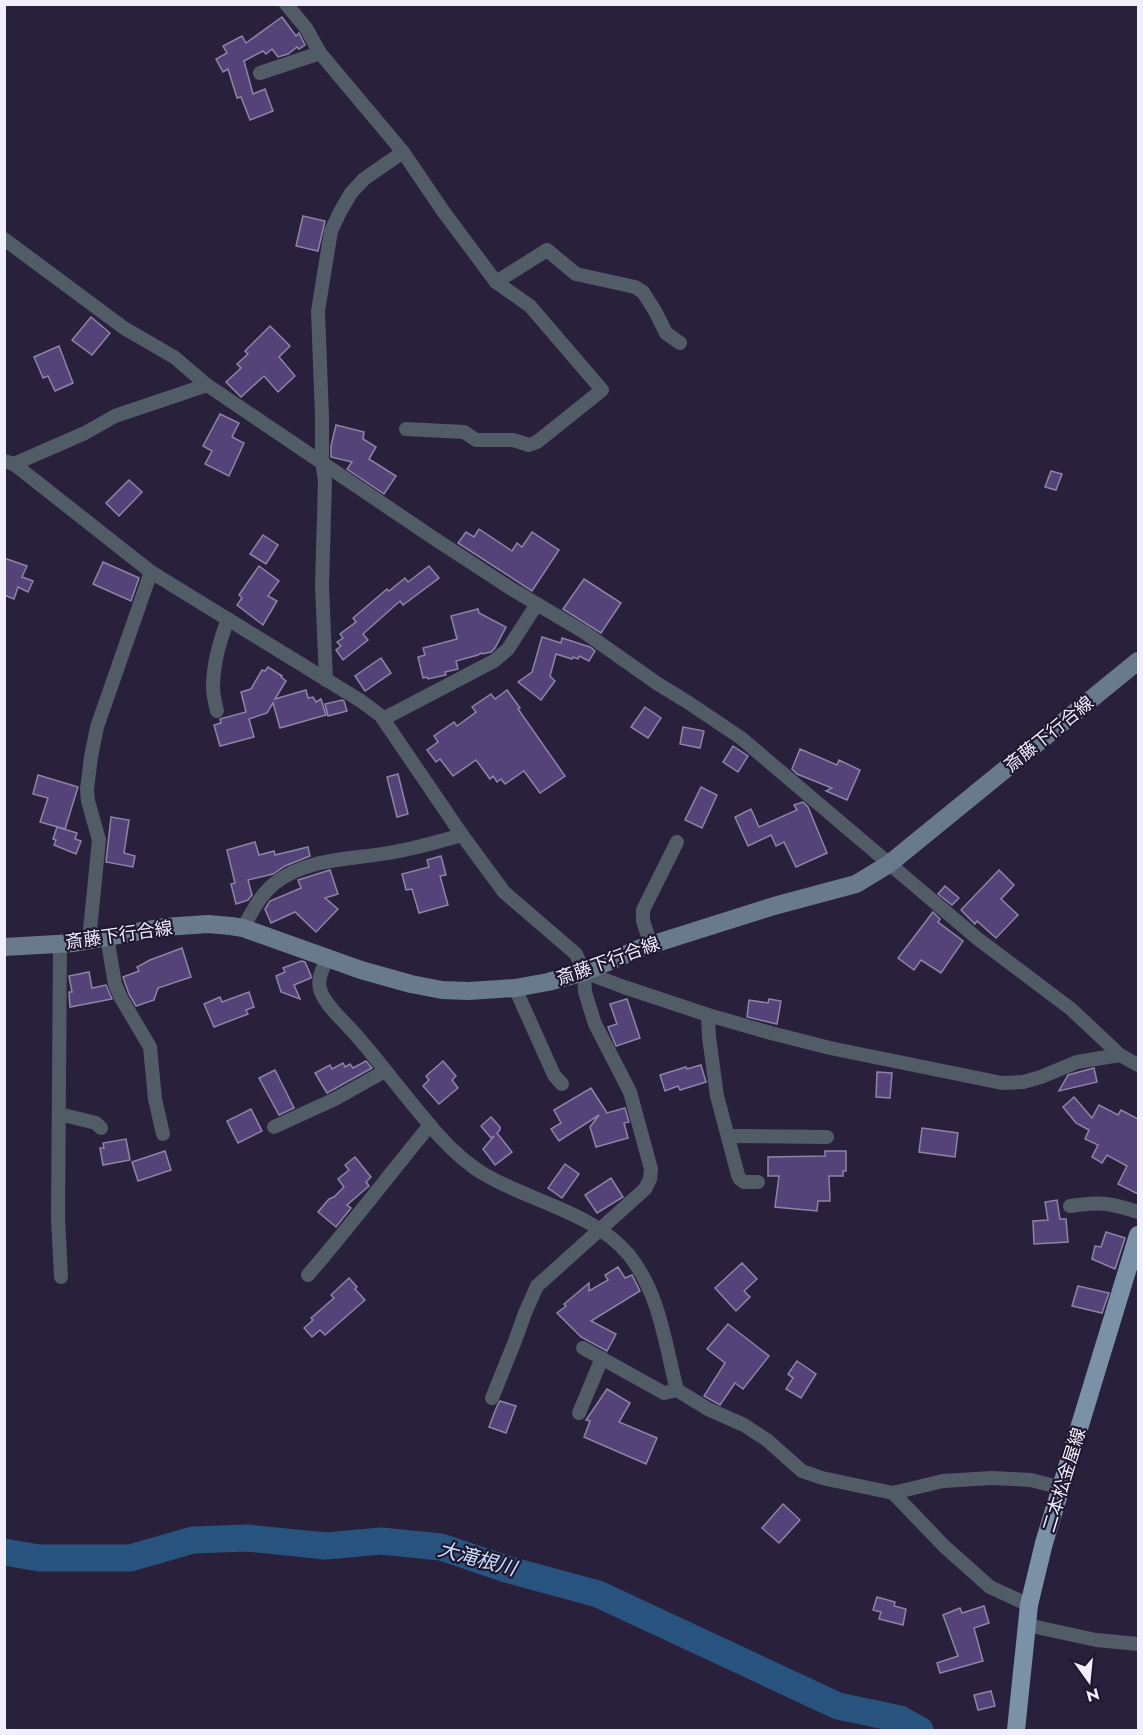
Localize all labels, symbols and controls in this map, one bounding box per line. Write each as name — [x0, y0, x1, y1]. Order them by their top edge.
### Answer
street label: 斎藤下行合線 — [999, 690, 1099, 778]
street label: 斎藤下行合線 — [64, 915, 174, 955]
street label: 斎藤下行合線 — [553, 930, 663, 992]
street label: 二本松金屋線 — [1036, 1425, 1092, 1535]
water label: 大滝根川 — [435, 1535, 521, 1584]
north arrow — [1059, 1651, 1119, 1711]
text: N — [1084, 1682, 1102, 1708]

